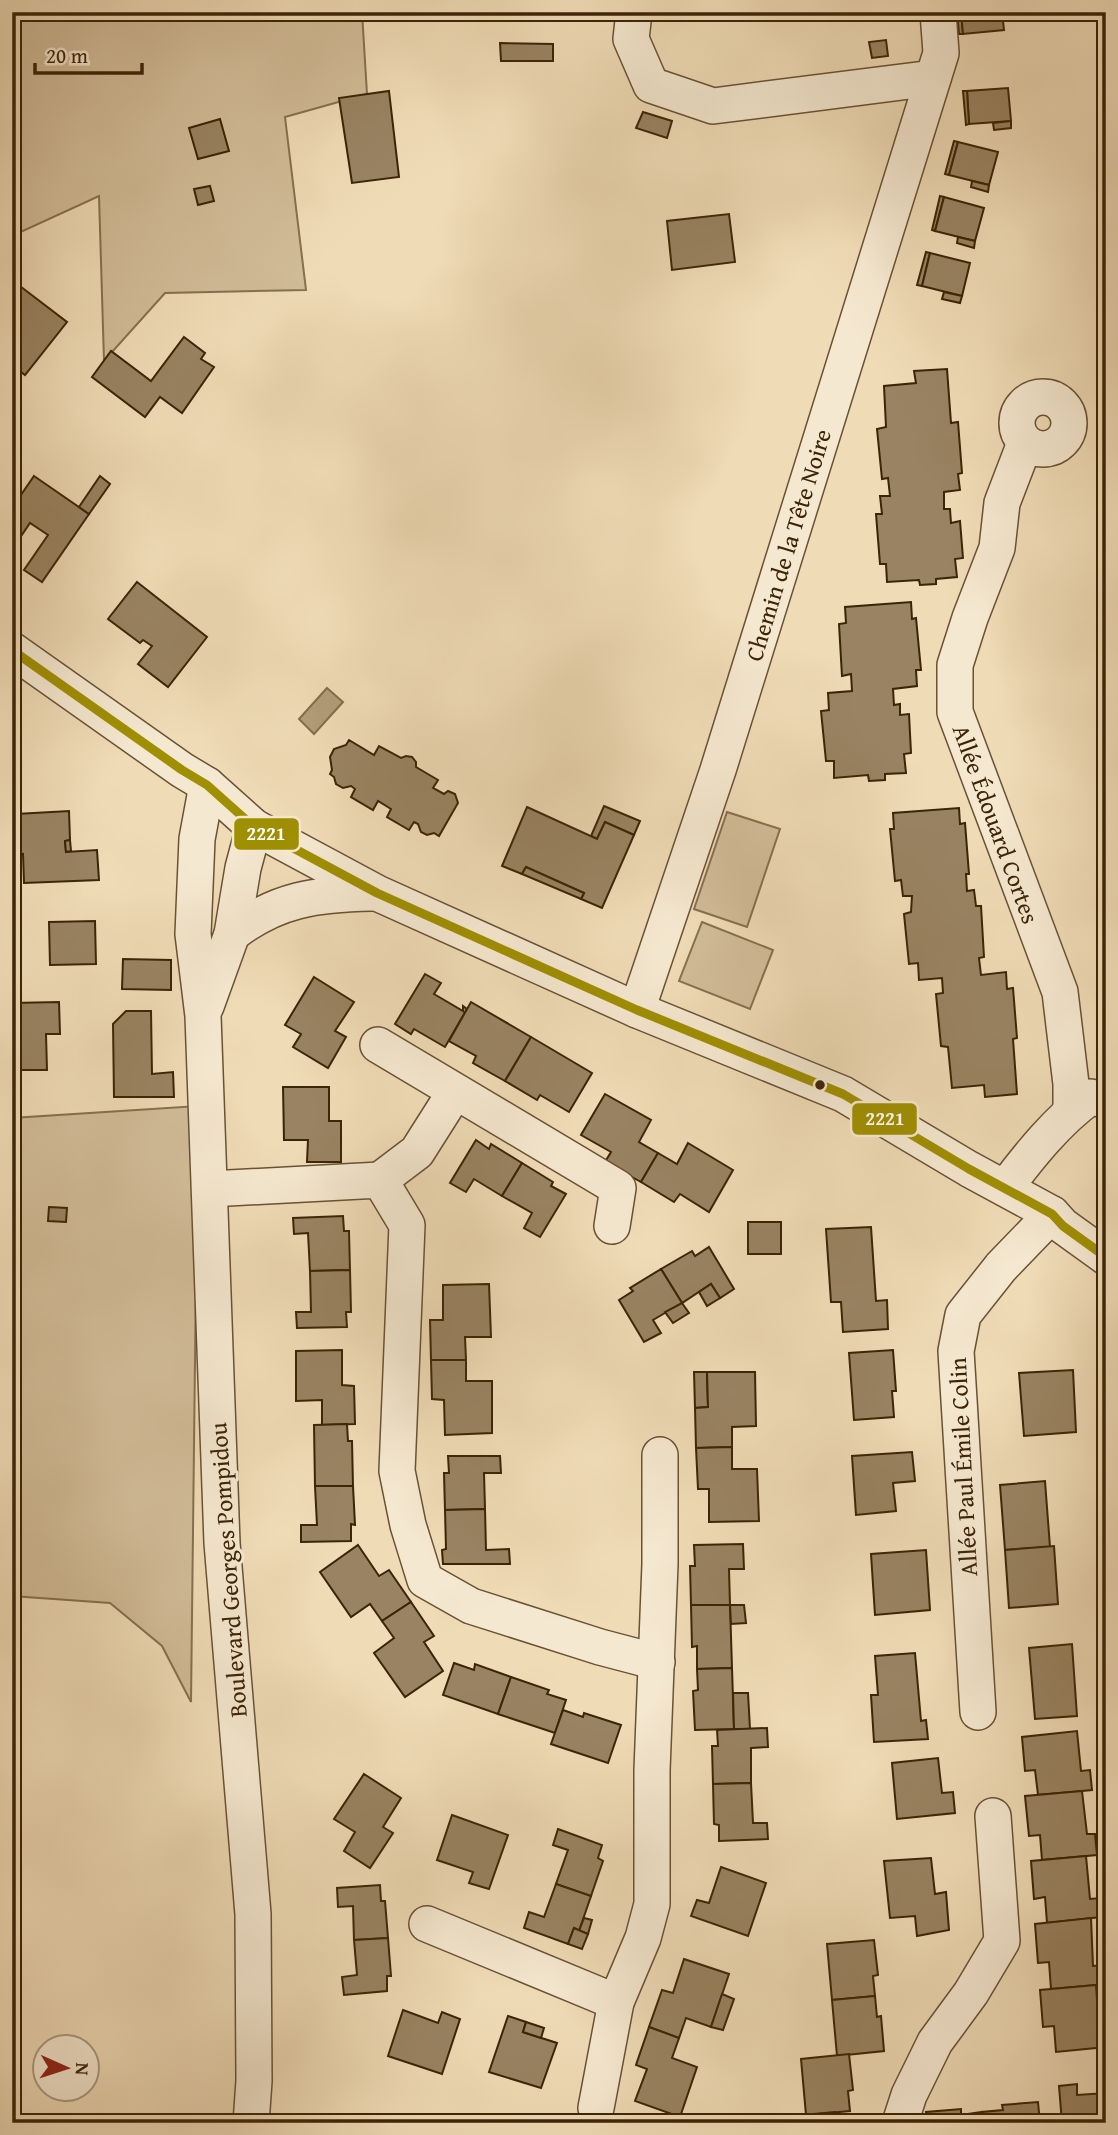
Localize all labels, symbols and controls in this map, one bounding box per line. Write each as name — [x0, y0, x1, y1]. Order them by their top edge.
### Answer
scale bar — [35, 32, 142, 76]
text: 20 m — [46, 40, 88, 71]
street label: Chemin de la Tête Noire — [736, 425, 840, 665]
street label: Allée Édouard Cortes — [944, 720, 1048, 928]
line badge: 2221 — [233, 817, 300, 851]
text: 2221 — [246, 819, 286, 847]
unlabelled marker — [813, 1078, 827, 1092]
line badge: 2221 — [851, 1102, 918, 1136]
text: 2221 — [865, 1104, 905, 1132]
street label: Allée Paul Émile Colin — [940, 1356, 986, 1577]
street label: Boulevard Georges Pompidou — [200, 1421, 256, 1719]
north arrow — [32, 2034, 102, 2104]
text: N — [69, 2062, 97, 2076]

